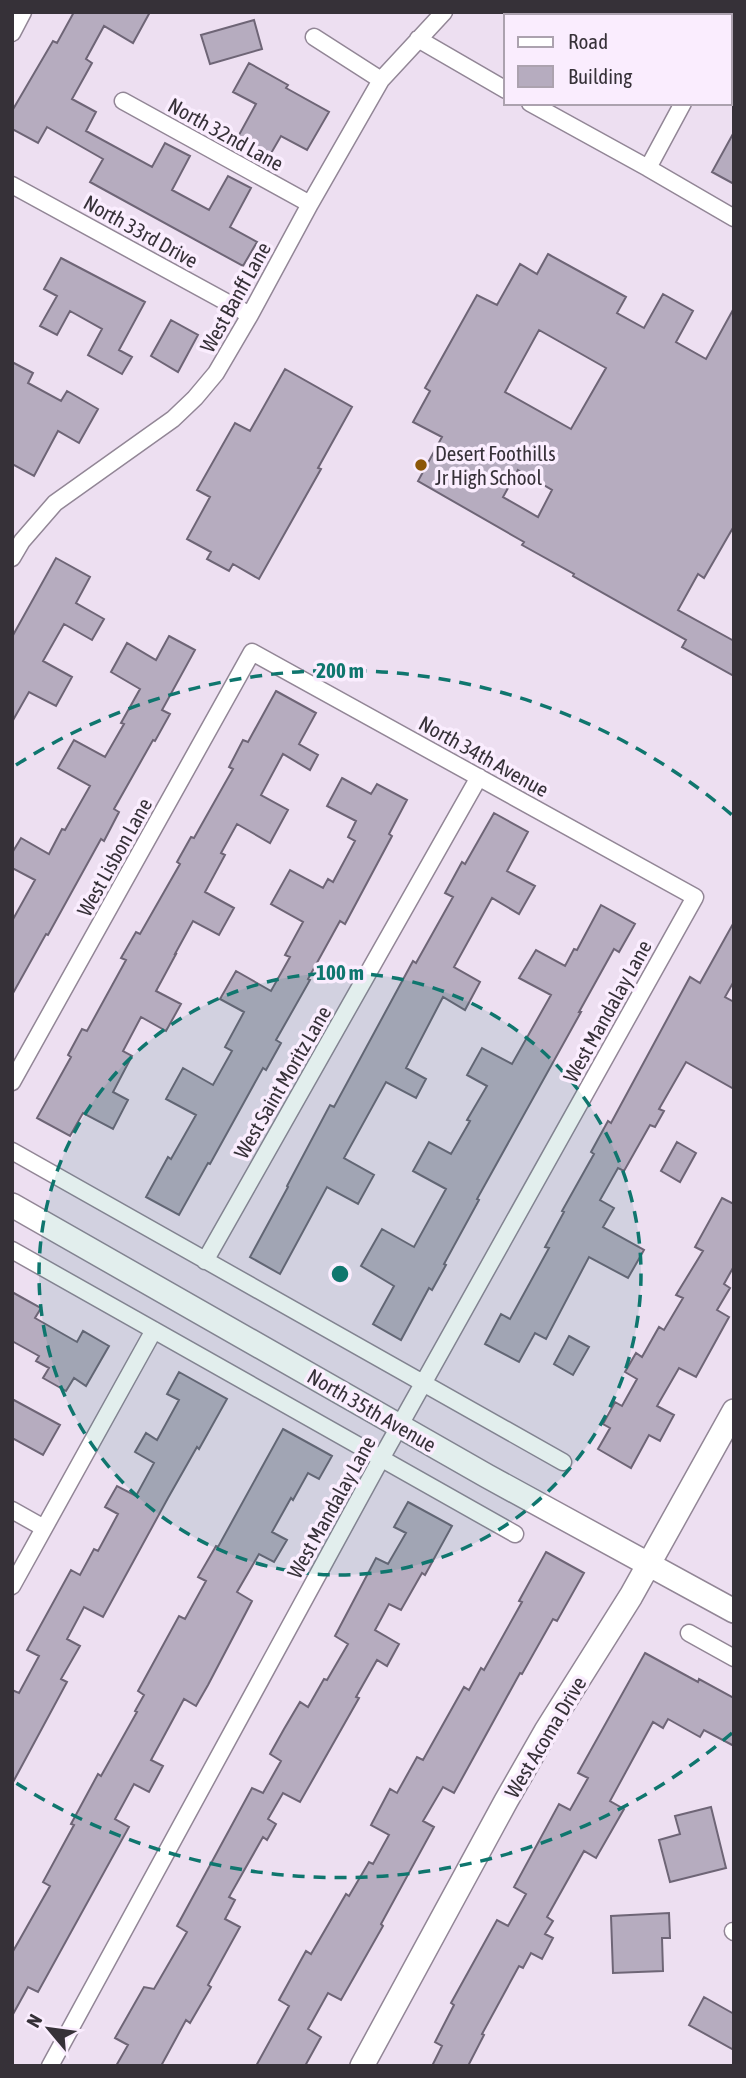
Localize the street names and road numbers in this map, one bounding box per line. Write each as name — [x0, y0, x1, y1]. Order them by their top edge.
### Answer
street label: North 32nd Lane — [164, 93, 288, 175]
street label: North 33rd Drive — [80, 190, 202, 272]
street label: West Banff Lane — [195, 238, 275, 356]
street label: North 34th Avenue — [415, 711, 553, 801]
street label: West Lisbon Lane — [72, 794, 156, 920]
street label: West Mandalay Lane — [558, 936, 656, 1086]
street label: West Saint Moritz Lane — [229, 1001, 335, 1163]
street label: North 35th Avenue — [303, 1364, 441, 1456]
street label: West Mandalay Lane — [282, 1432, 380, 1582]
street label: West Acoma Drive — [499, 1672, 591, 1802]

